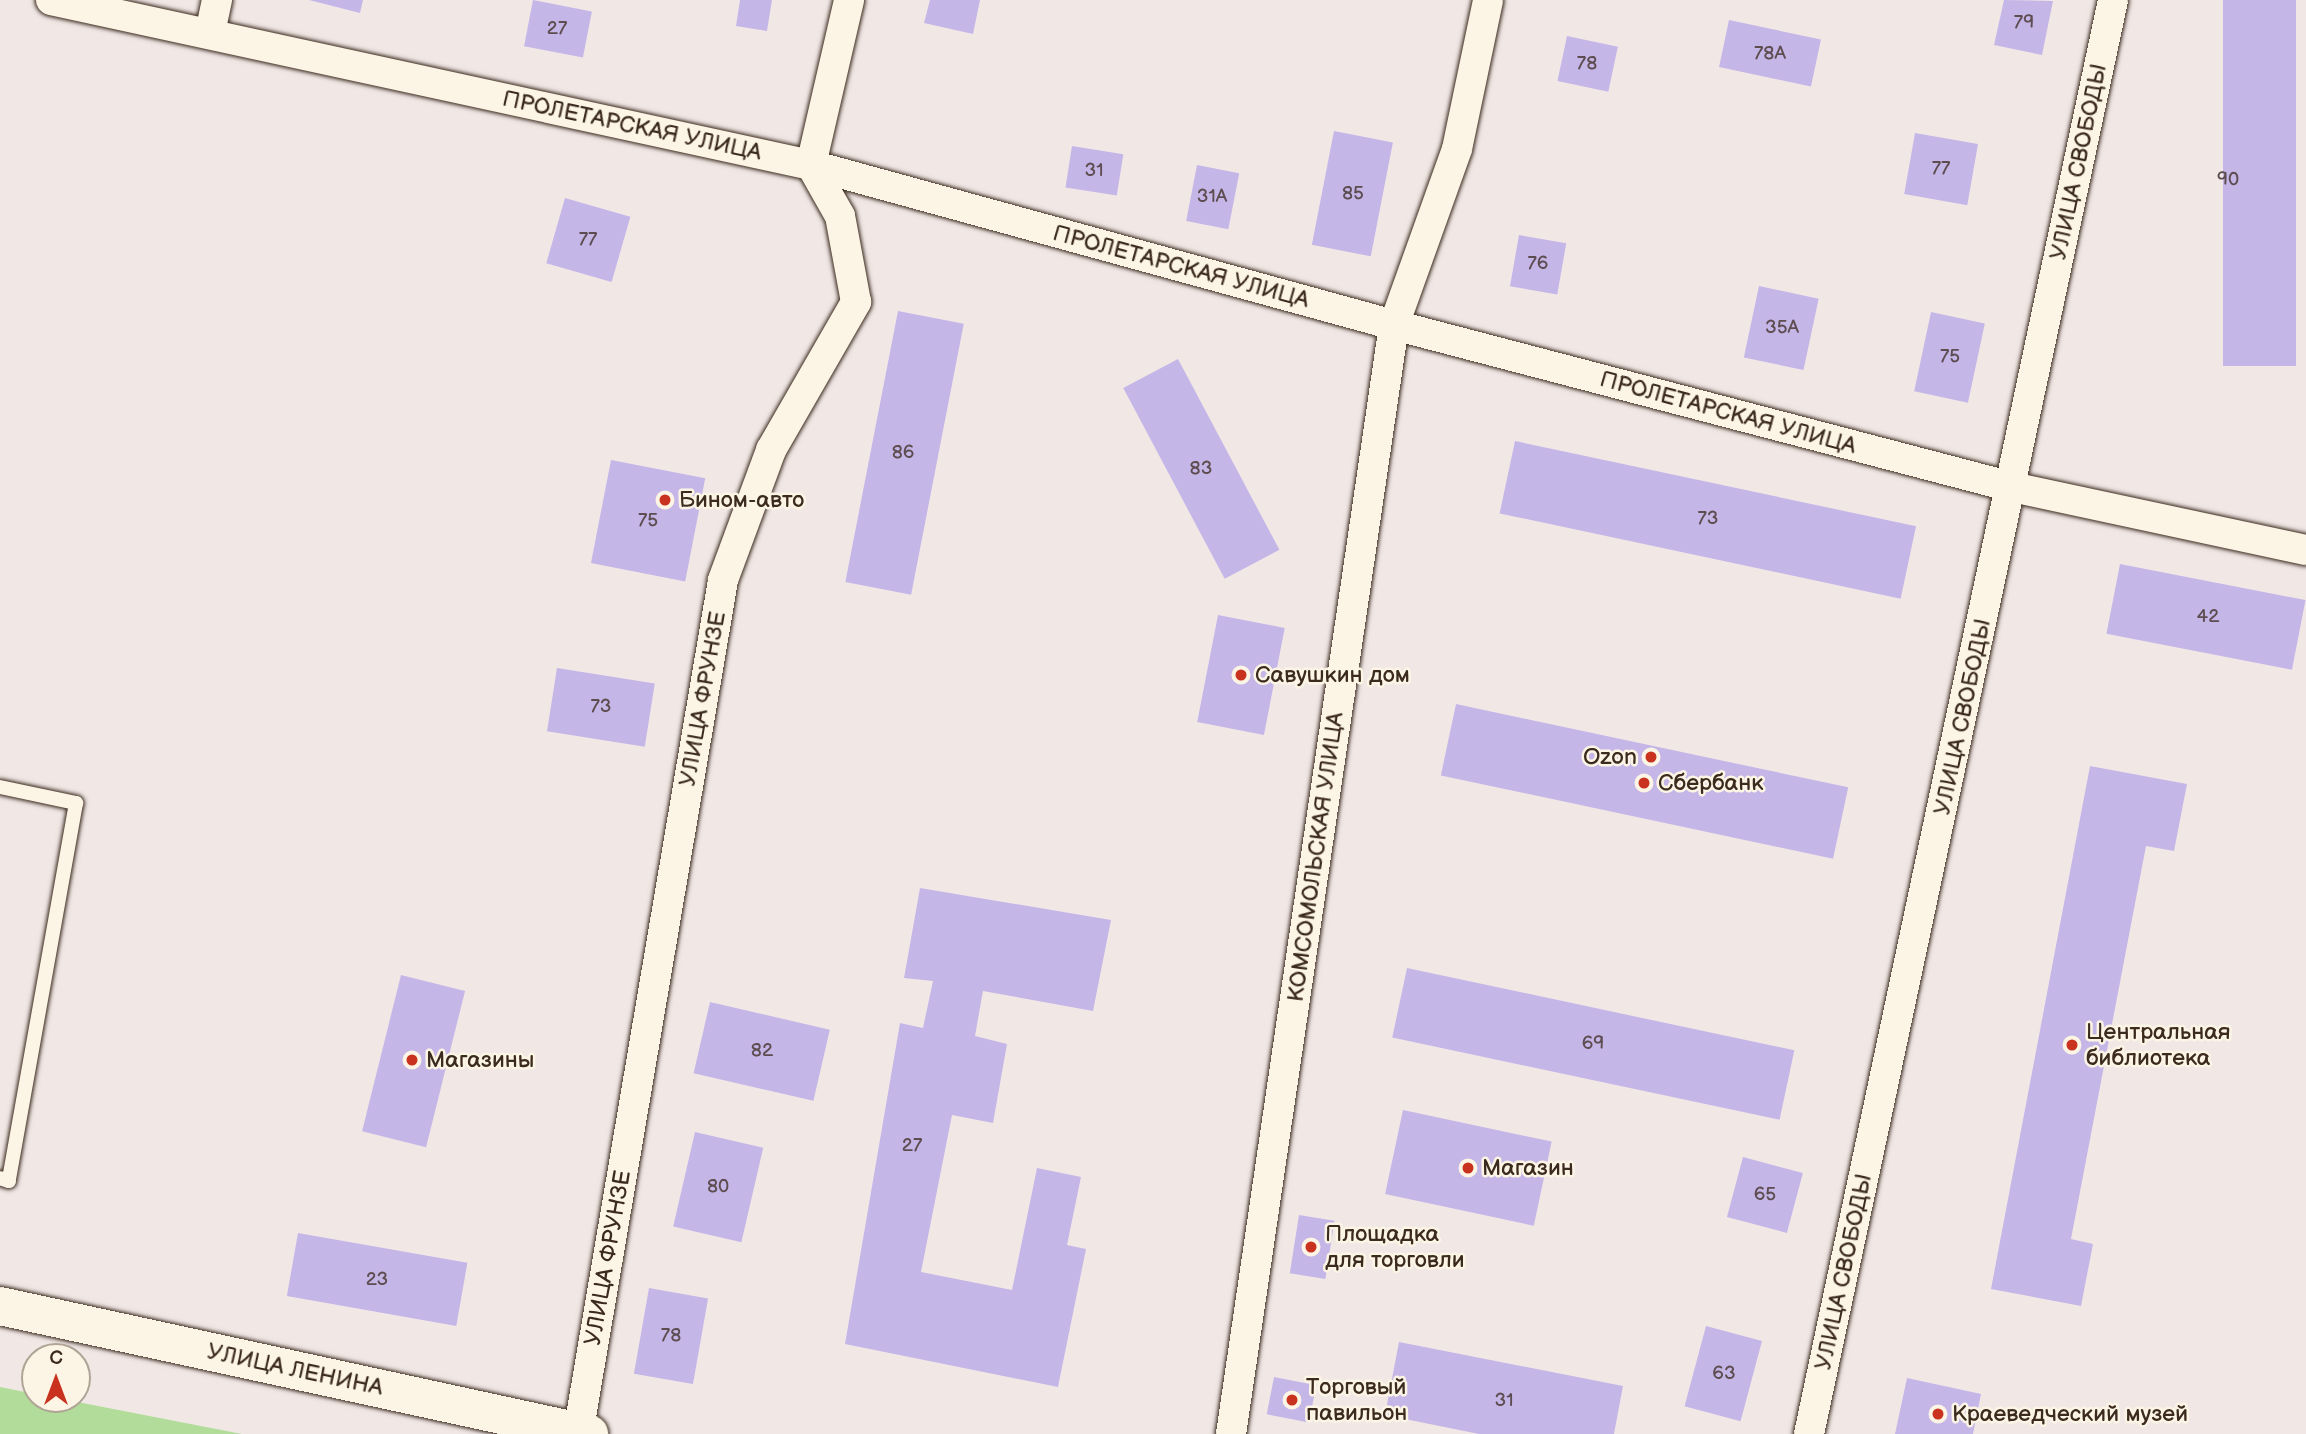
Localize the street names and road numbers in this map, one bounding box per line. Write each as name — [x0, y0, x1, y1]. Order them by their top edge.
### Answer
street label: УЛИЦА СВОБОДЫ — [2045, 61, 2113, 263]
street label: ПРОЛЕТАРСКАЯ УЛИЦА — [500, 85, 764, 167]
street label: ПРОЛЕТАРСКАЯ УЛИЦА — [1050, 219, 1312, 315]
street label: ПРОЛЕТАРСКАЯ УЛИЦА — [1597, 365, 1859, 461]
street label: УЛИЦА ФРУНЗЕ — [674, 609, 732, 789]
street label: УЛИЦА СВОБОДЫ — [1929, 616, 1997, 818]
street label: КОМСОМОЛЬСКАЯ УЛИЦА — [1282, 710, 1350, 1004]
street label: УЛИЦА ФРУНЗЕ — [579, 1168, 637, 1348]
street label: УЛИЦА СВОБОДЫ — [1810, 1171, 1878, 1373]
street label: УЛИЦА ЛЕНИНА — [205, 1338, 385, 1402]

